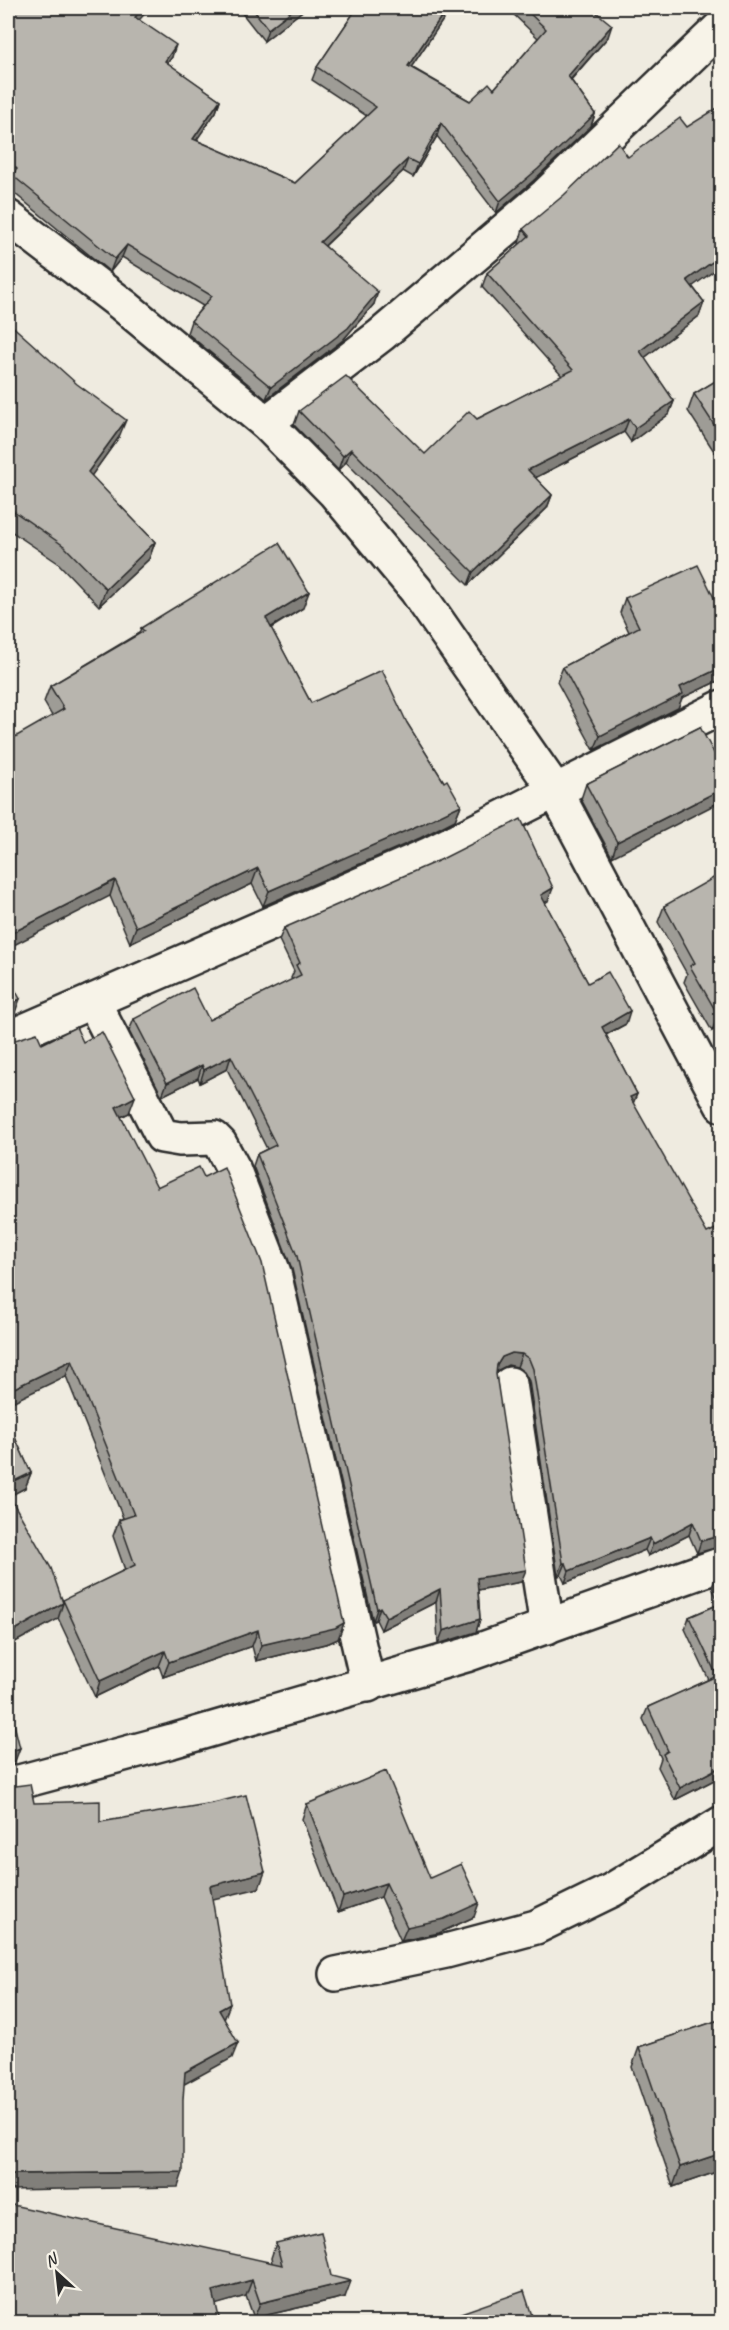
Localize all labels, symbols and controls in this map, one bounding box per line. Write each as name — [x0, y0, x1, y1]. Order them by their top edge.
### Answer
north arrow — [27, 2243, 87, 2303]
text: N — [42, 2248, 62, 2272]

